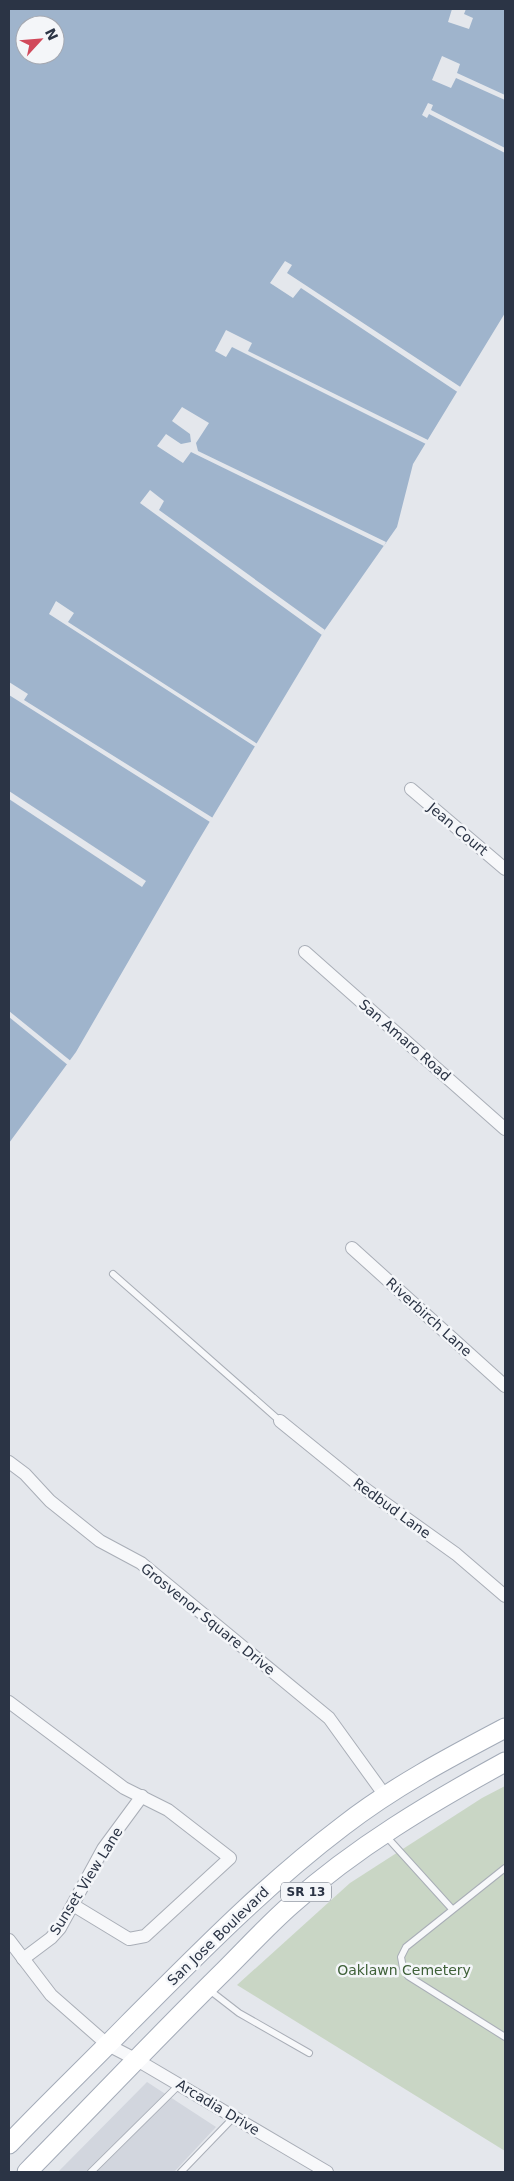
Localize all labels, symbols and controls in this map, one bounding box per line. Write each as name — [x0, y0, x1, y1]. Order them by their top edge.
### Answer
north arrow — [15, 15, 65, 65]
text: N — [42, 26, 61, 43]
street label: Jean Court — [424, 799, 492, 859]
street label: San Amaro Road — [356, 996, 454, 1084]
street label: Riverbirch Lane — [383, 1274, 475, 1360]
street label: Redbud Lane — [350, 1475, 434, 1541]
street label: Grosvenor Square Drive — [138, 1560, 278, 1678]
street label: Sunset View Lane — [46, 1824, 126, 1938]
road number: SR 13 — [281, 1882, 331, 1901]
street label: San Jose Boulevard — [164, 1883, 272, 1989]
park label: Oaklawn Cemetery — [337, 1962, 471, 1978]
street label: Arcadia Drive — [173, 2076, 263, 2138]

